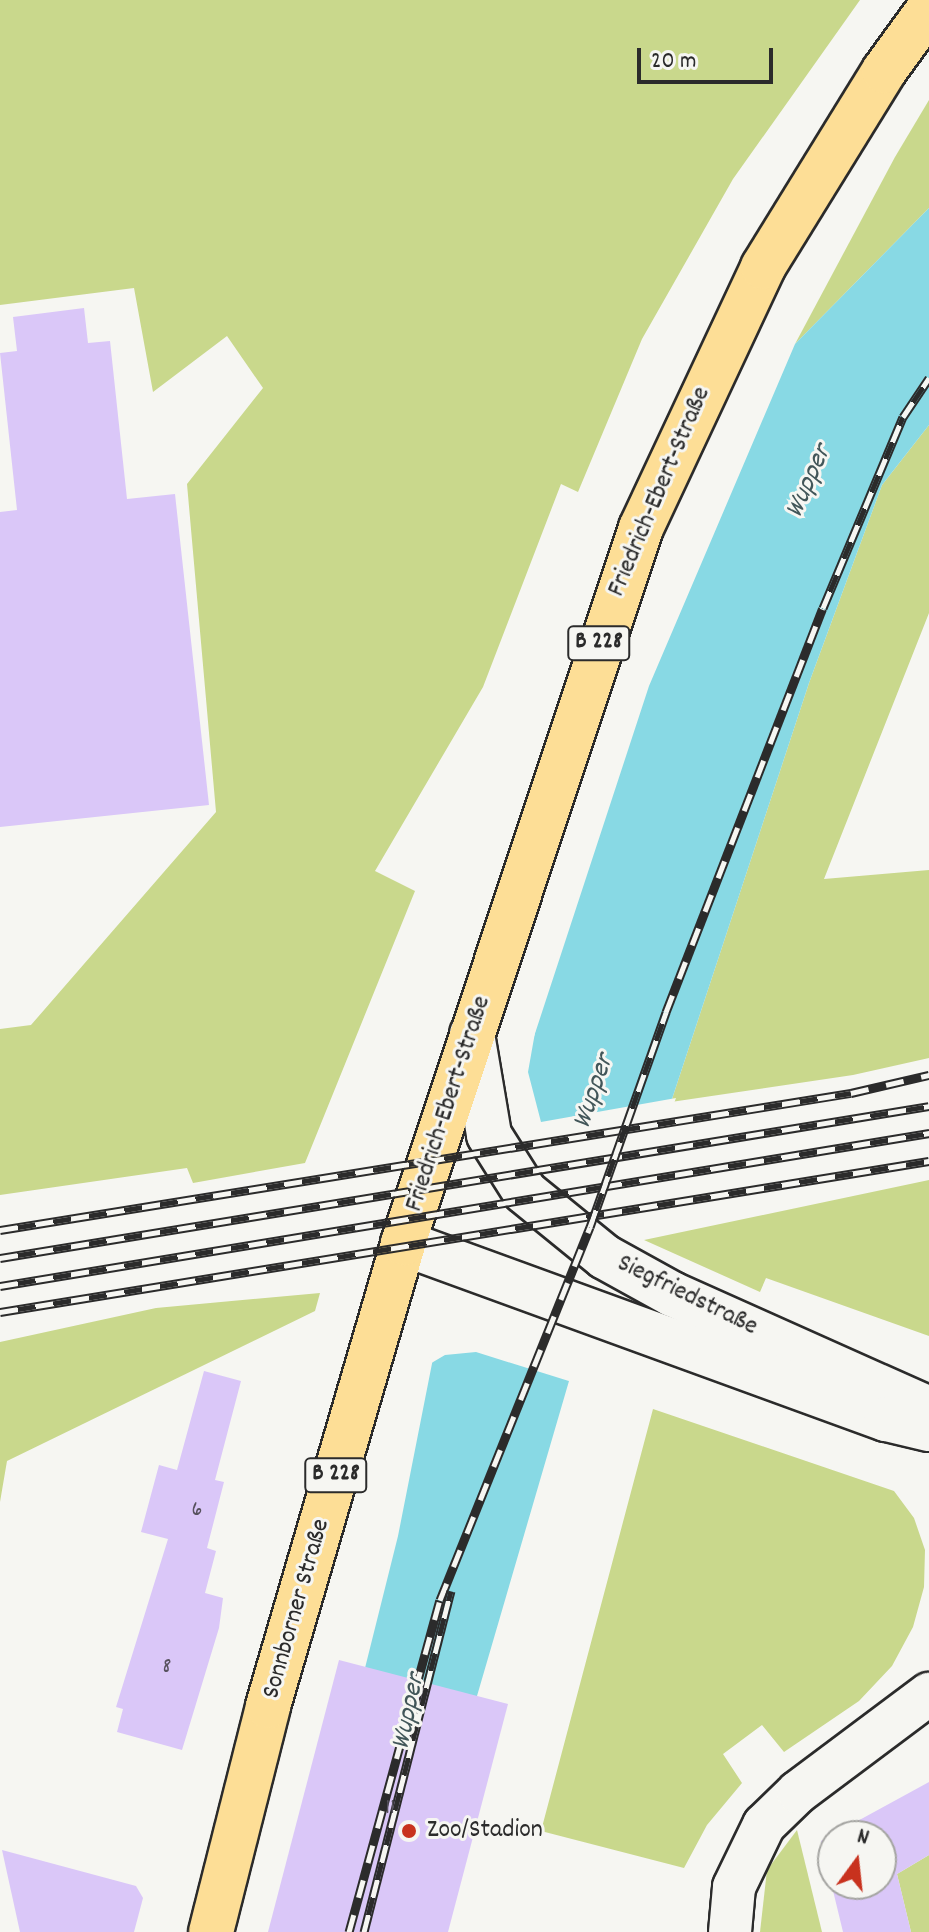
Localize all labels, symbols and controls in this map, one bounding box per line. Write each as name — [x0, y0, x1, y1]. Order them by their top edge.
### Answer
scale bar — [641, 32, 777, 82]
text: 20 m — [651, 45, 697, 79]
street label: Friedrich-Ebert-Straße — [602, 383, 718, 601]
water label: Wupper — [779, 440, 841, 524]
road number: B 228 — [567, 623, 631, 663]
street label: Friedrich-Ebert-Straße — [399, 992, 499, 1216]
water label: Wupper — [567, 1050, 623, 1134]
street label: Siegfriedstraße — [612, 1249, 762, 1343]
road number: B 228 — [304, 1455, 368, 1495]
house number: 6 — [192, 1498, 202, 1524]
street label: Sonnborner Straße — [256, 1516, 338, 1702]
house number: 8 — [163, 1655, 171, 1681]
water label: Wupper — [386, 1671, 434, 1753]
house number: 11 — [385, 1796, 395, 1822]
place label: Zoo/Stadion — [427, 1815, 543, 1847]
marker: Zoo/Stadion — [398, 1820, 420, 1842]
north arrow — [817, 1820, 897, 1900]
text: N — [854, 1822, 872, 1855]

